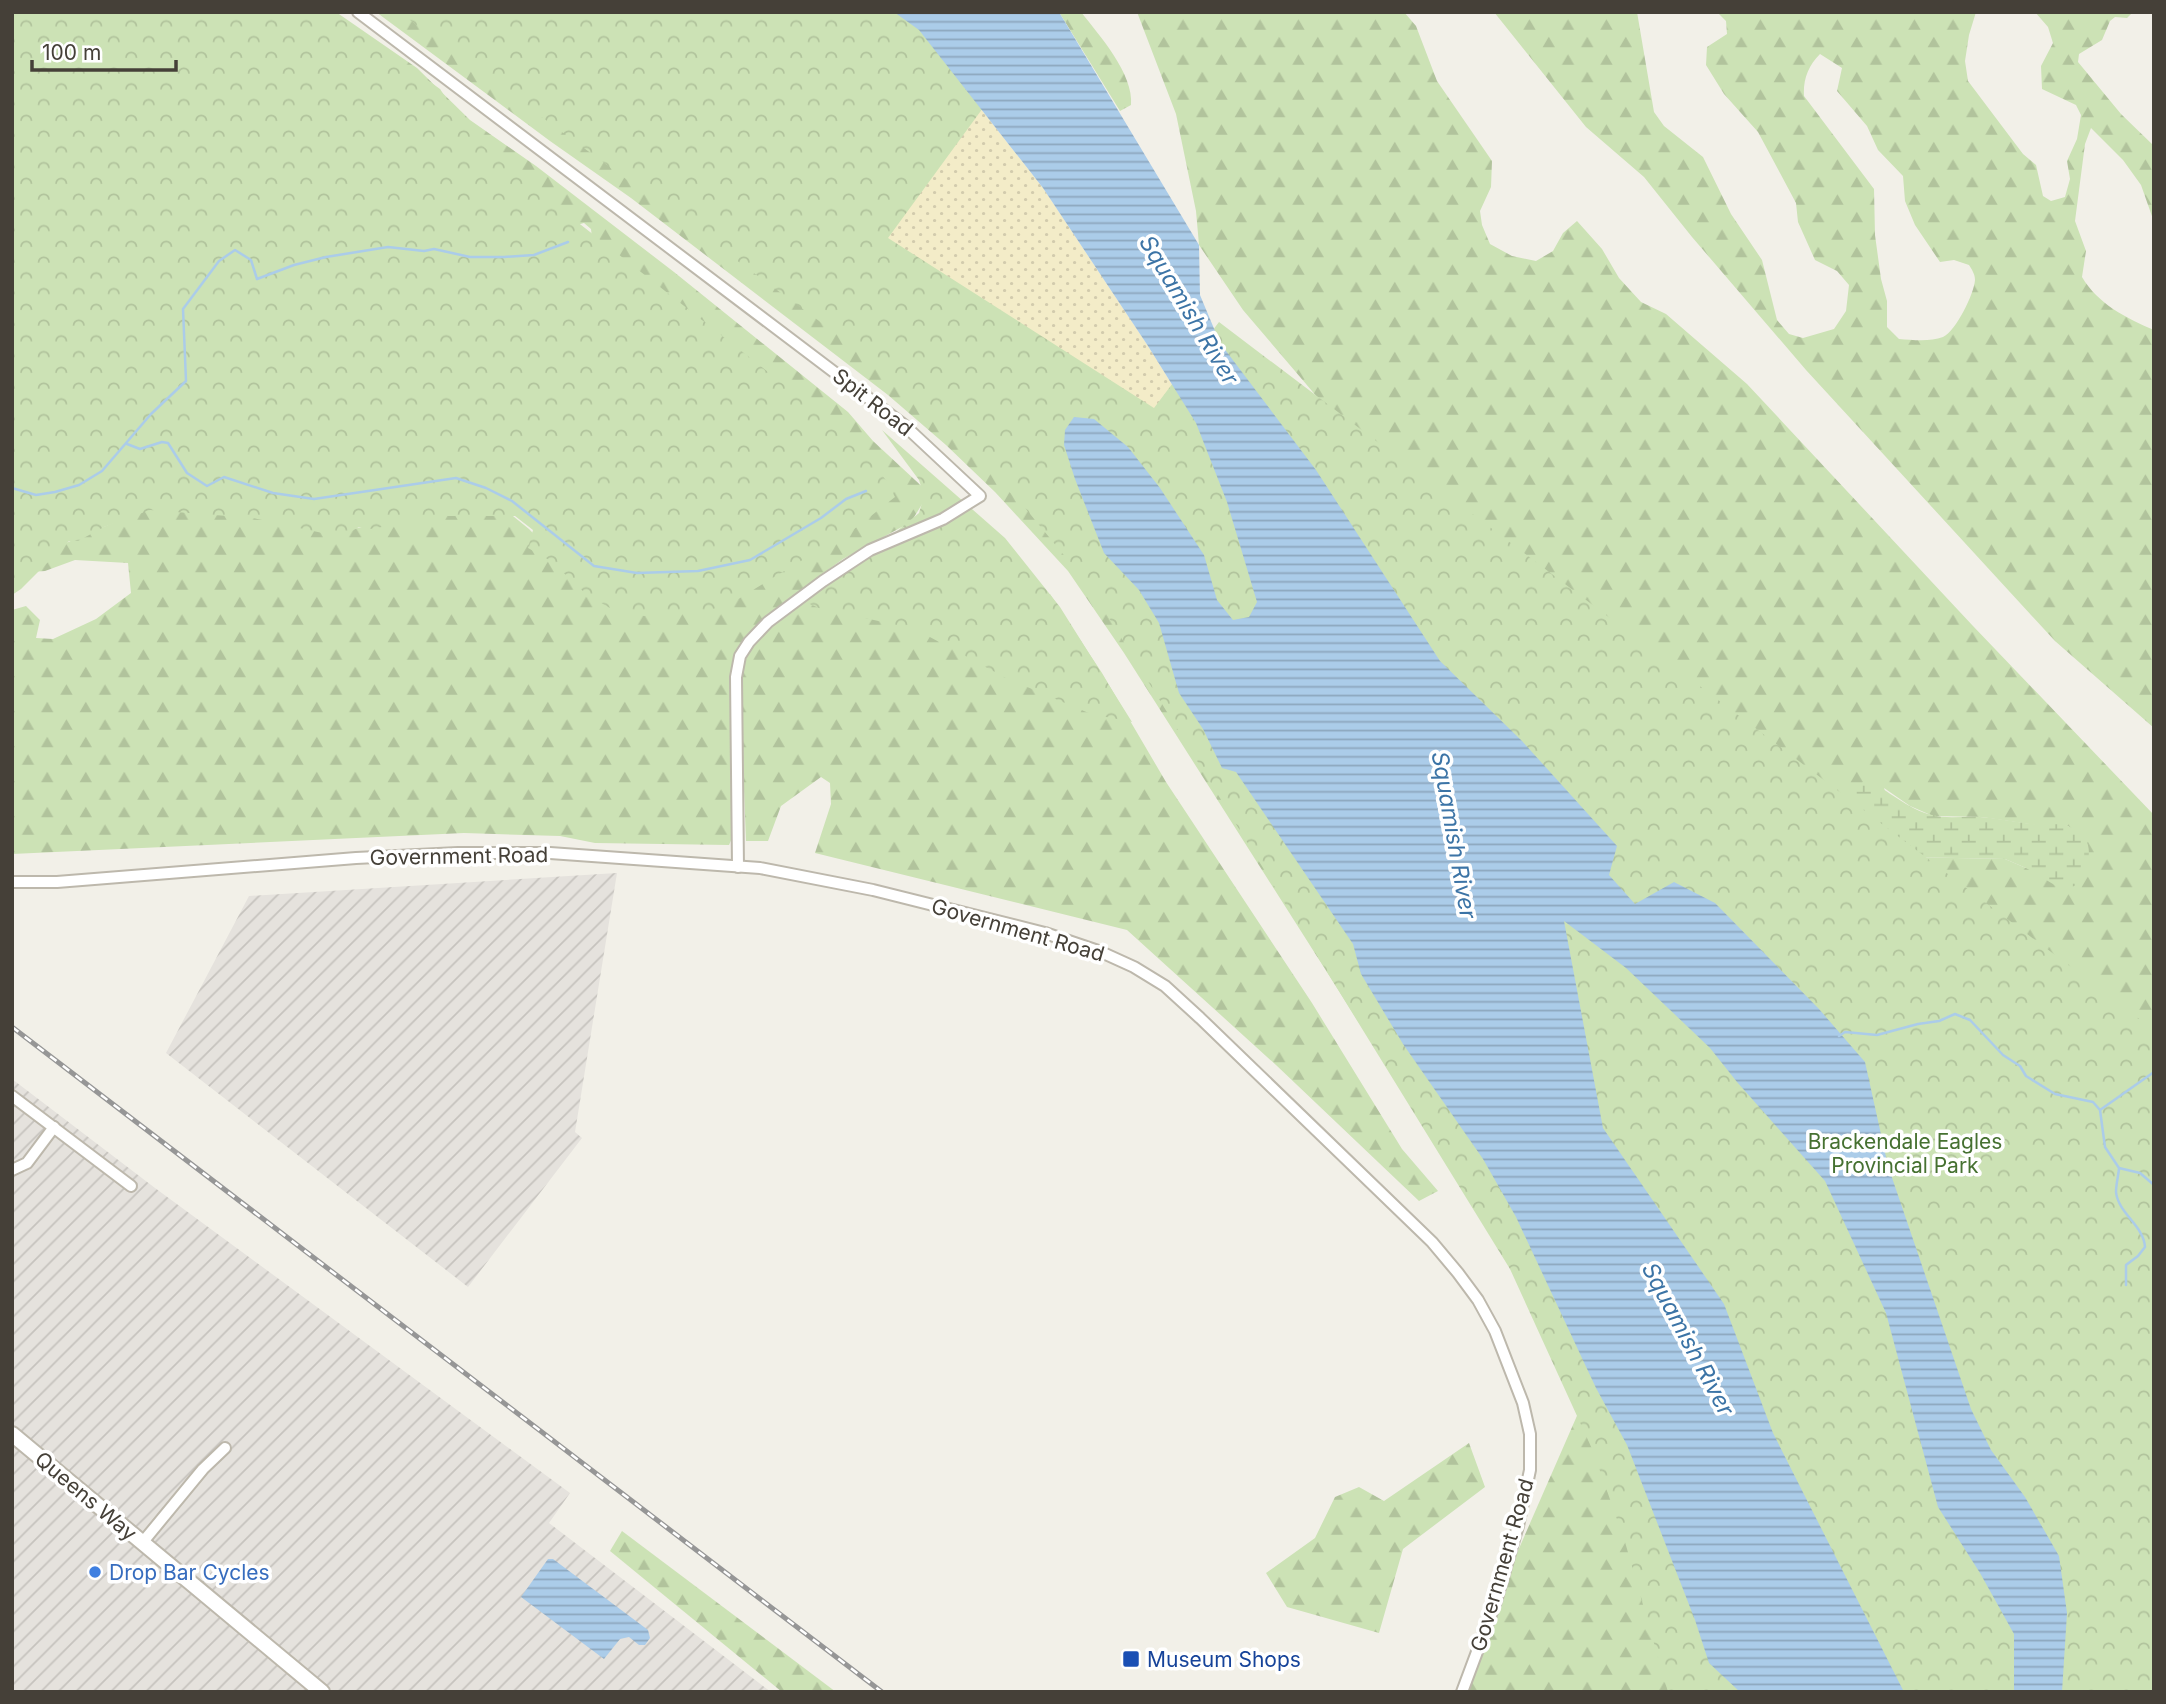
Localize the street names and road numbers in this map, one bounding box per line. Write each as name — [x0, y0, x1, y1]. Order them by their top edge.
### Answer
street label: Spit Road — [828, 363, 918, 441]
street label: Government Road — [369, 842, 549, 870]
street label: Government Road — [929, 893, 1107, 967]
street label: Queens Way — [30, 1446, 142, 1546]
street label: Government Road — [1465, 1476, 1539, 1654]

